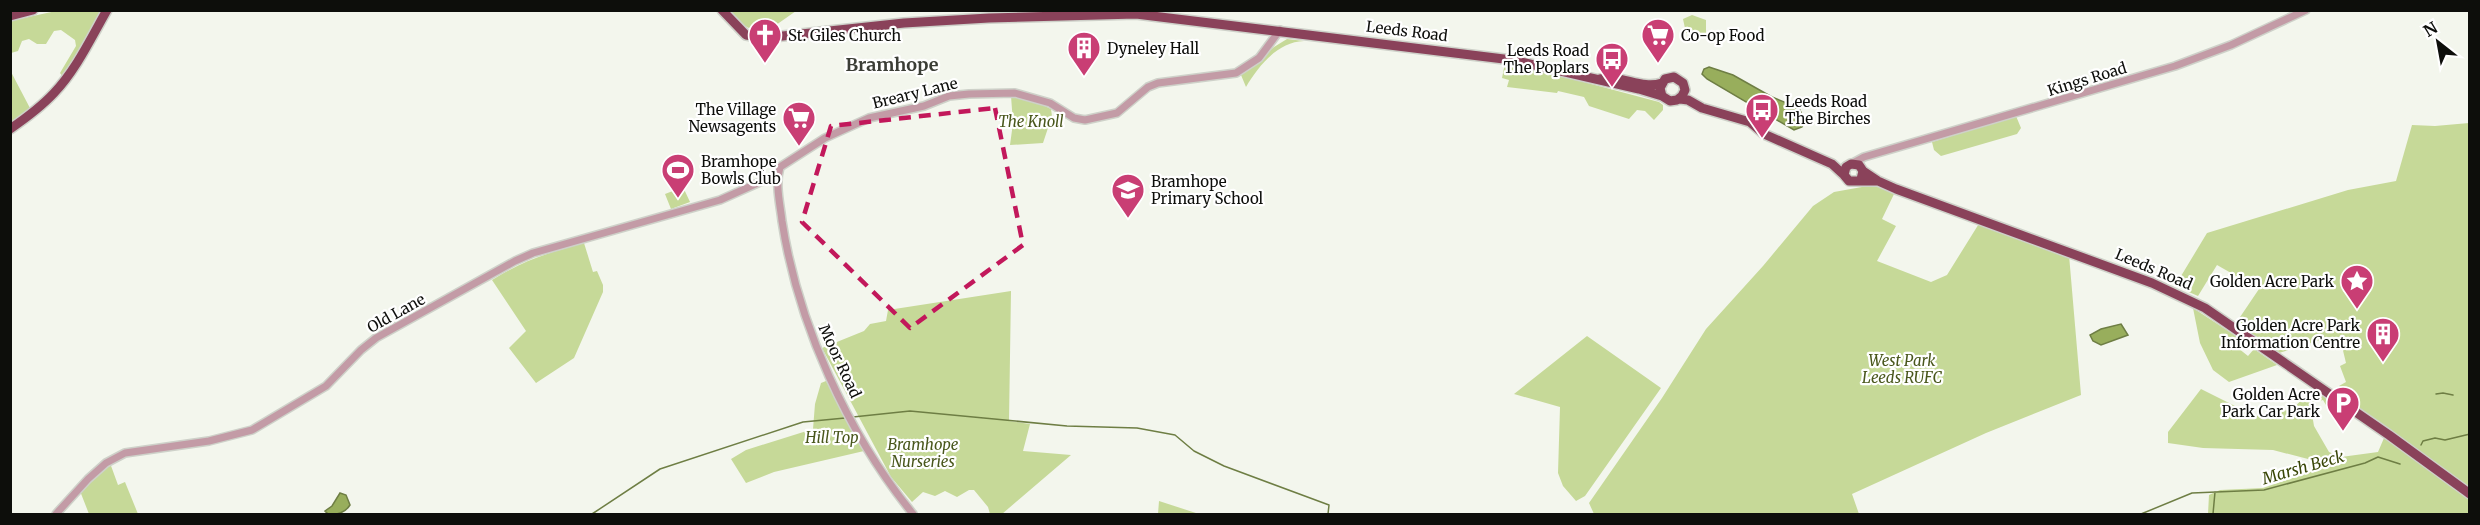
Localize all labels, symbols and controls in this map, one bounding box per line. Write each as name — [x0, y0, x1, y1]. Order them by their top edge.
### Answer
north arrow — [2408, 12, 2468, 72]
church icon: St. Giles Church — [747, 17, 783, 64]
street label: Leeds Road — [1365, 17, 1449, 45]
supermarket icon: Co-op Food — [1640, 17, 1676, 64]
text: N — [2420, 17, 2441, 41]
place label: St. Giles Church — [788, 26, 901, 45]
place label: Co-op Food — [1681, 26, 1765, 45]
building icon: Dyneley Hall — [1066, 30, 1102, 77]
place label: Dyneley Hall — [1107, 39, 1200, 58]
place label: Leeds Road The Poplars — [1503, 41, 1589, 77]
bus stop icon: Leeds Road The Poplars — [1594, 41, 1630, 88]
district label: Bramhope — [846, 53, 939, 76]
street label: Kings Road — [2045, 58, 2129, 100]
street label: Breary Lane — [870, 73, 960, 113]
bus stop icon: Leeds Road The Birches — [1744, 92, 1780, 139]
place label: Leeds Road The Birches — [1785, 92, 1871, 128]
place label: The Village Newsagents — [688, 100, 776, 136]
supermarket icon: The Village Newsagents — [781, 100, 817, 147]
park label: The Knoll — [998, 112, 1064, 131]
sports icon: Bramhope Bowls Club — [660, 152, 696, 199]
place label: Bramhope Bowls Club — [701, 152, 781, 188]
school or university icon: Bramhope Primary School — [1110, 172, 1146, 219]
place label: Bramhope Primary School — [1151, 172, 1264, 208]
street label: Leeds Road — [2113, 244, 2195, 294]
place icon: Golden Acre Park — [2339, 263, 2375, 310]
place label: Golden Acre Park — [2210, 272, 2334, 291]
street label: Old Lane — [364, 289, 429, 337]
place label: Golden Acre Park Information Centre — [2221, 316, 2360, 352]
building icon: Golden Acre Park Information Centre — [2365, 316, 2401, 363]
street label: Moor Road — [815, 321, 865, 401]
park label: West Park Leeds RUFC — [1862, 351, 1942, 387]
place label: Golden Acre Park Car Park — [2222, 385, 2320, 421]
parking icon: Golden Acre Park Car Park — [2325, 385, 2361, 432]
park label: Hill Top — [804, 428, 859, 447]
park label: Bramhope Nurseries — [887, 435, 959, 471]
water label: Marsh Beck — [2259, 446, 2347, 489]

